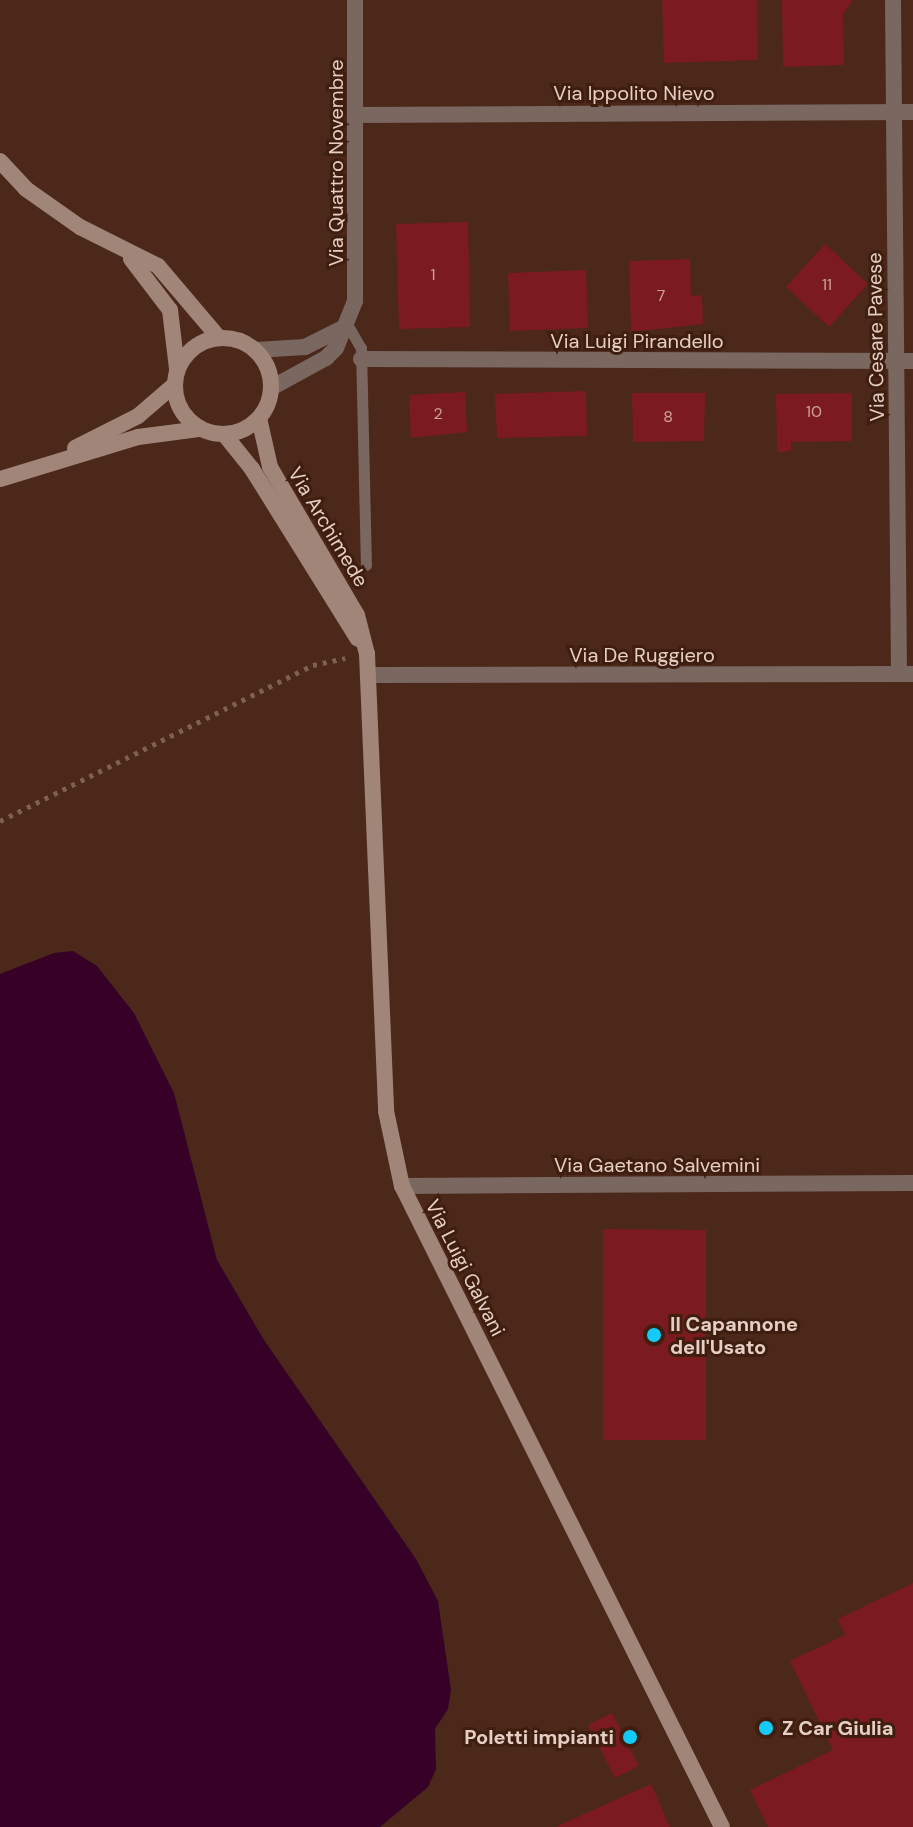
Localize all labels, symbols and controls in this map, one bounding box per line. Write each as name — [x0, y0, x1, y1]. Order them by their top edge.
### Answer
street label: Via Quattro Novembre — [324, 59, 348, 267]
street label: Via Ippolito Nievo — [553, 81, 715, 105]
street label: Via Cesare Pavese — [863, 252, 889, 422]
house number: 1 — [431, 265, 435, 285]
house number: 11 — [822, 275, 832, 295]
house number: 7 — [657, 286, 665, 306]
street label: Via Luigi Pirandello — [550, 329, 724, 353]
house number: 10 — [806, 402, 822, 422]
house number: 2 — [433, 404, 443, 424]
house number: 8 — [663, 407, 673, 427]
street label: Via Archimede — [283, 463, 373, 591]
street label: Via De Ruggiero — [569, 643, 715, 667]
street label: Via Gaetano Salvemini — [554, 1153, 760, 1177]
street label: Via Luigi Galvani — [420, 1196, 510, 1340]
place label: Il Capannone dell'Usato — [670, 1312, 798, 1359]
marker: Il Capannone dell'Usato — [645, 1326, 663, 1344]
place label: Z Car Giulia — [782, 1716, 893, 1740]
marker: Z Car Giulia — [757, 1719, 775, 1737]
place label: Poletti impianti — [464, 1725, 614, 1749]
marker: Poletti impianti — [621, 1728, 639, 1746]

